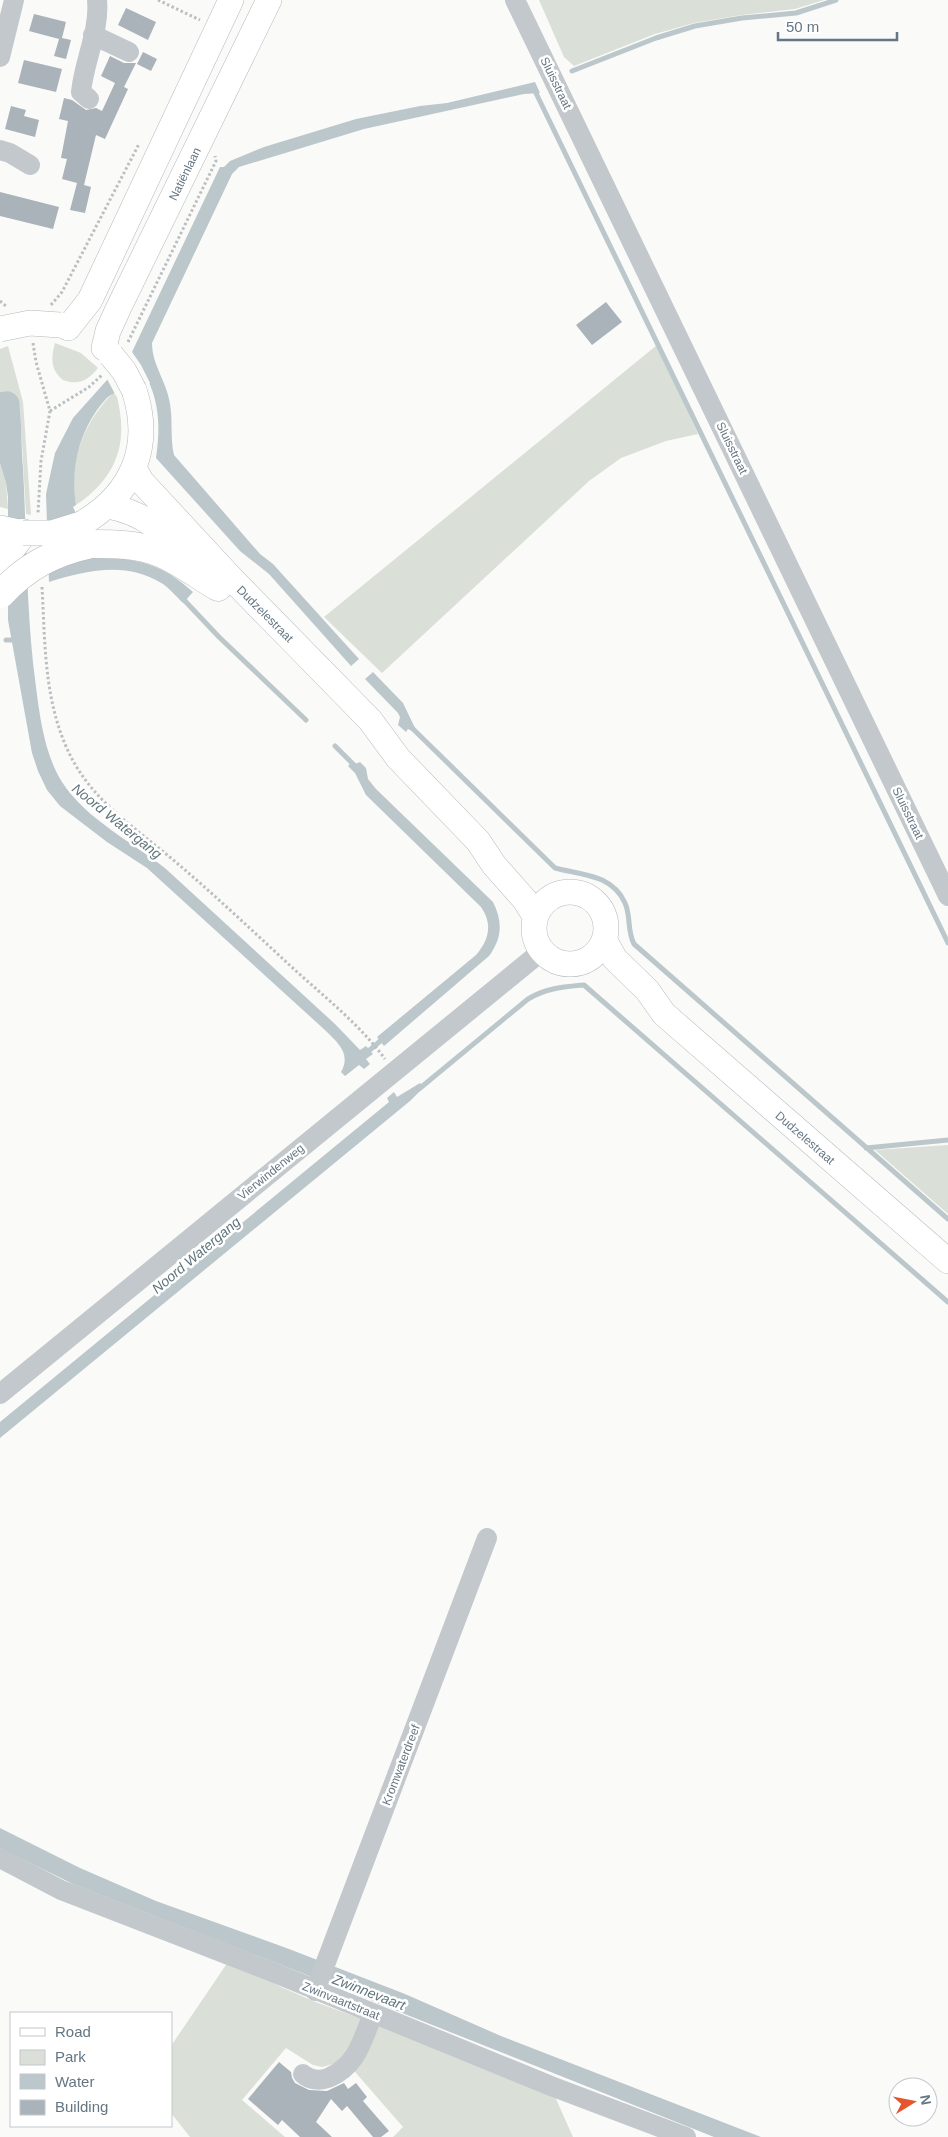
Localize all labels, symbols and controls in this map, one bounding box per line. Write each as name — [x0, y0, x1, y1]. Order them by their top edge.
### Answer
scale bar — [778, 10, 897, 42]
text: 50 m — [786, 18, 819, 35]
street label: Sluisstraat — [537, 55, 575, 112]
street label: Natiënlaan — [166, 145, 204, 203]
street label: Sluisstraat — [713, 420, 751, 477]
street label: Dudzelestraat — [234, 583, 297, 646]
water label: Noord Watergang — [69, 780, 165, 862]
street label: Sluisstraat — [889, 785, 927, 842]
street label: Dudzelestraat — [772, 1108, 838, 1168]
street label: Vierwindenweg — [235, 1141, 307, 1203]
water label: Noord Watergang — [149, 1213, 244, 1297]
street label: Kromwaterdreef — [379, 1722, 423, 1807]
water label: Zwinnevaart — [330, 1971, 408, 2014]
street label: Zwinvaartstraat — [300, 1979, 382, 2023]
legend — [10, 2012, 172, 2127]
text: Road — [55, 2023, 91, 2040]
text: Park — [55, 2048, 86, 2065]
text: Water — [55, 2073, 94, 2090]
north arrow — [888, 2077, 938, 2127]
text: N — [917, 2093, 935, 2106]
text: Building — [55, 2098, 108, 2115]

